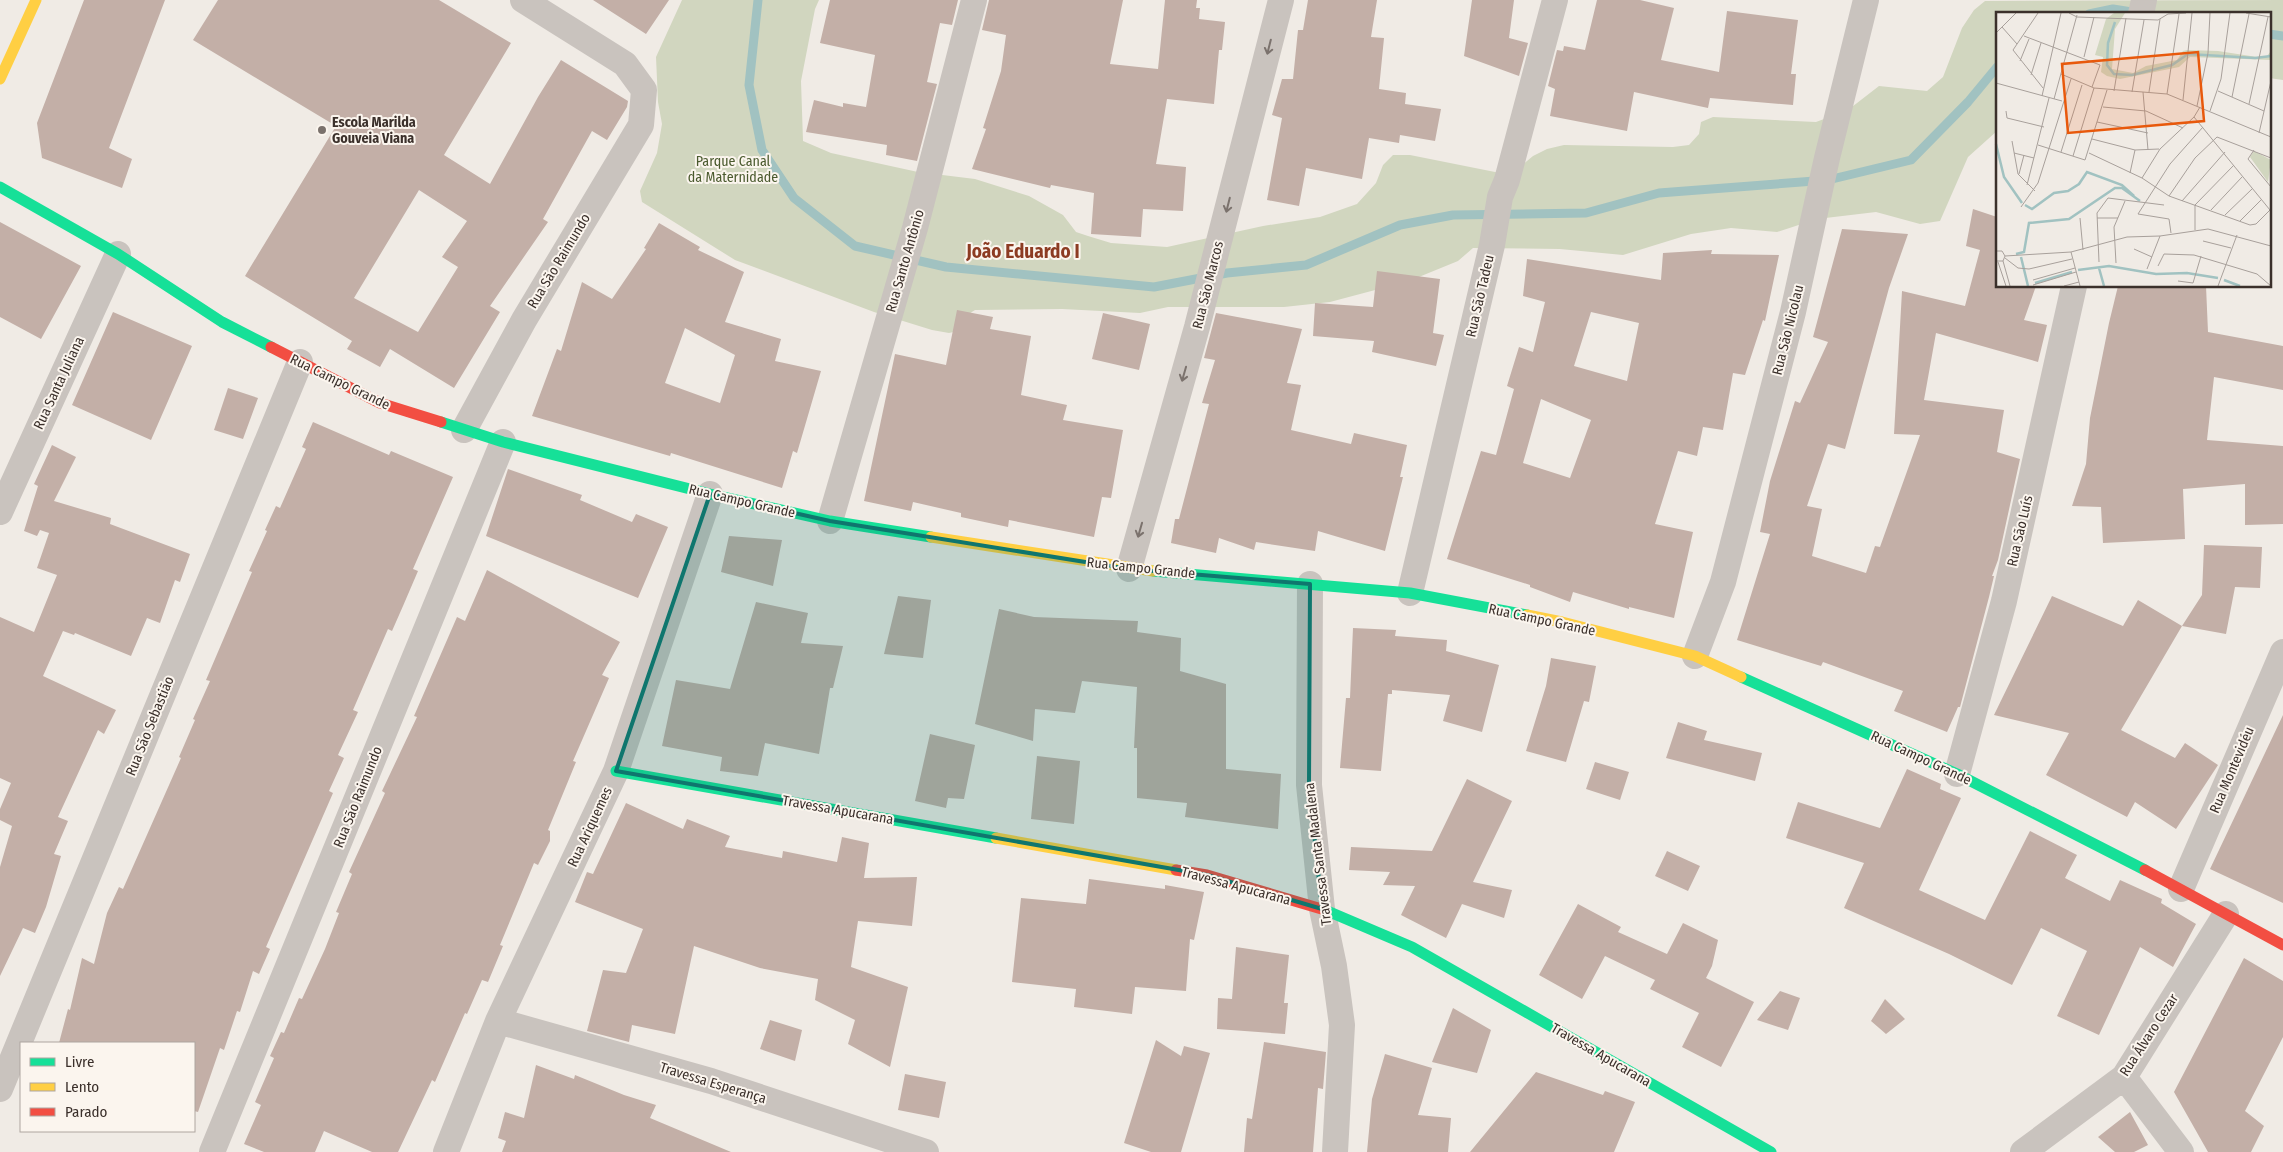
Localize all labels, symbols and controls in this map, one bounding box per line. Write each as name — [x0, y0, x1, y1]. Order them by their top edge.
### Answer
inset map — [1996, 12, 2270, 288]
one-way arrow — [1264, 39, 1273, 55]
place label: Escola Marilda Gouveia Viana — [332, 114, 416, 147]
marker: Escola Marilda Gouveia Viana — [316, 124, 328, 136]
park label: Parque Canal da Maternidade — [688, 153, 778, 186]
one-way arrow — [1223, 196, 1233, 212]
street label: Rua Santo Antônio — [882, 208, 928, 314]
street label: Rua São Raimundo — [524, 210, 594, 312]
street label: Rua São Marcos — [1189, 239, 1227, 331]
district label: João Eduardo I — [965, 240, 1080, 263]
street label: Rua São Tadeu — [1462, 253, 1498, 339]
street label: Rua São Nicolau — [1769, 283, 1807, 377]
street label: Rua Santa Juliana — [30, 334, 88, 432]
street label: Rua Campo Grande — [287, 350, 393, 414]
one-way arrow — [1179, 365, 1189, 381]
street label: Rua Campo Grande — [687, 480, 797, 522]
street label: Rua São Luís — [2004, 494, 2036, 568]
one-way arrow — [1135, 522, 1145, 538]
street label: Rua Campo Grande — [1086, 554, 1196, 582]
street label: Rua Campo Grande — [1487, 600, 1597, 640]
street label: Rua São Sebastião — [122, 674, 178, 778]
street label: Rua Montevidéu — [2206, 724, 2258, 816]
street label: Rua Campo Grande — [1868, 727, 1974, 789]
street label: Rua São Raimundo — [330, 744, 386, 850]
street label: Travessa Santa Madalena — [1301, 781, 1335, 926]
street label: Rua Ariquemes — [564, 784, 616, 870]
street label: Travessa Apucarana — [781, 792, 895, 828]
street label: Travessa Apucarana — [1179, 863, 1293, 909]
street label: Rua Álvaro Cezar — [2115, 990, 2182, 1079]
street label: Travessa Apucarana — [1548, 1020, 1654, 1091]
legend — [20, 1042, 195, 1132]
text: Livre — [65, 1053, 94, 1071]
street label: Travessa Esperança — [658, 1059, 768, 1107]
text: Lento — [65, 1078, 99, 1096]
text: Parado — [65, 1103, 108, 1121]

